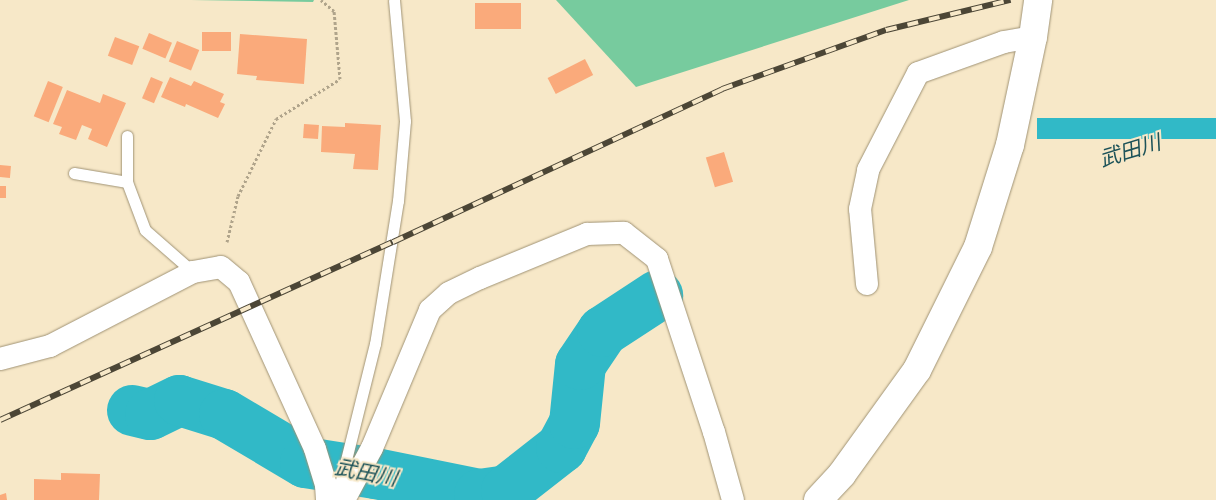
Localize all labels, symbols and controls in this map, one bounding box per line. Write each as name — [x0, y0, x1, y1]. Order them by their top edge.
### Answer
water label: 武田川 — [1096, 130, 1164, 172]
water label: 武田川 — [333, 455, 399, 491]

